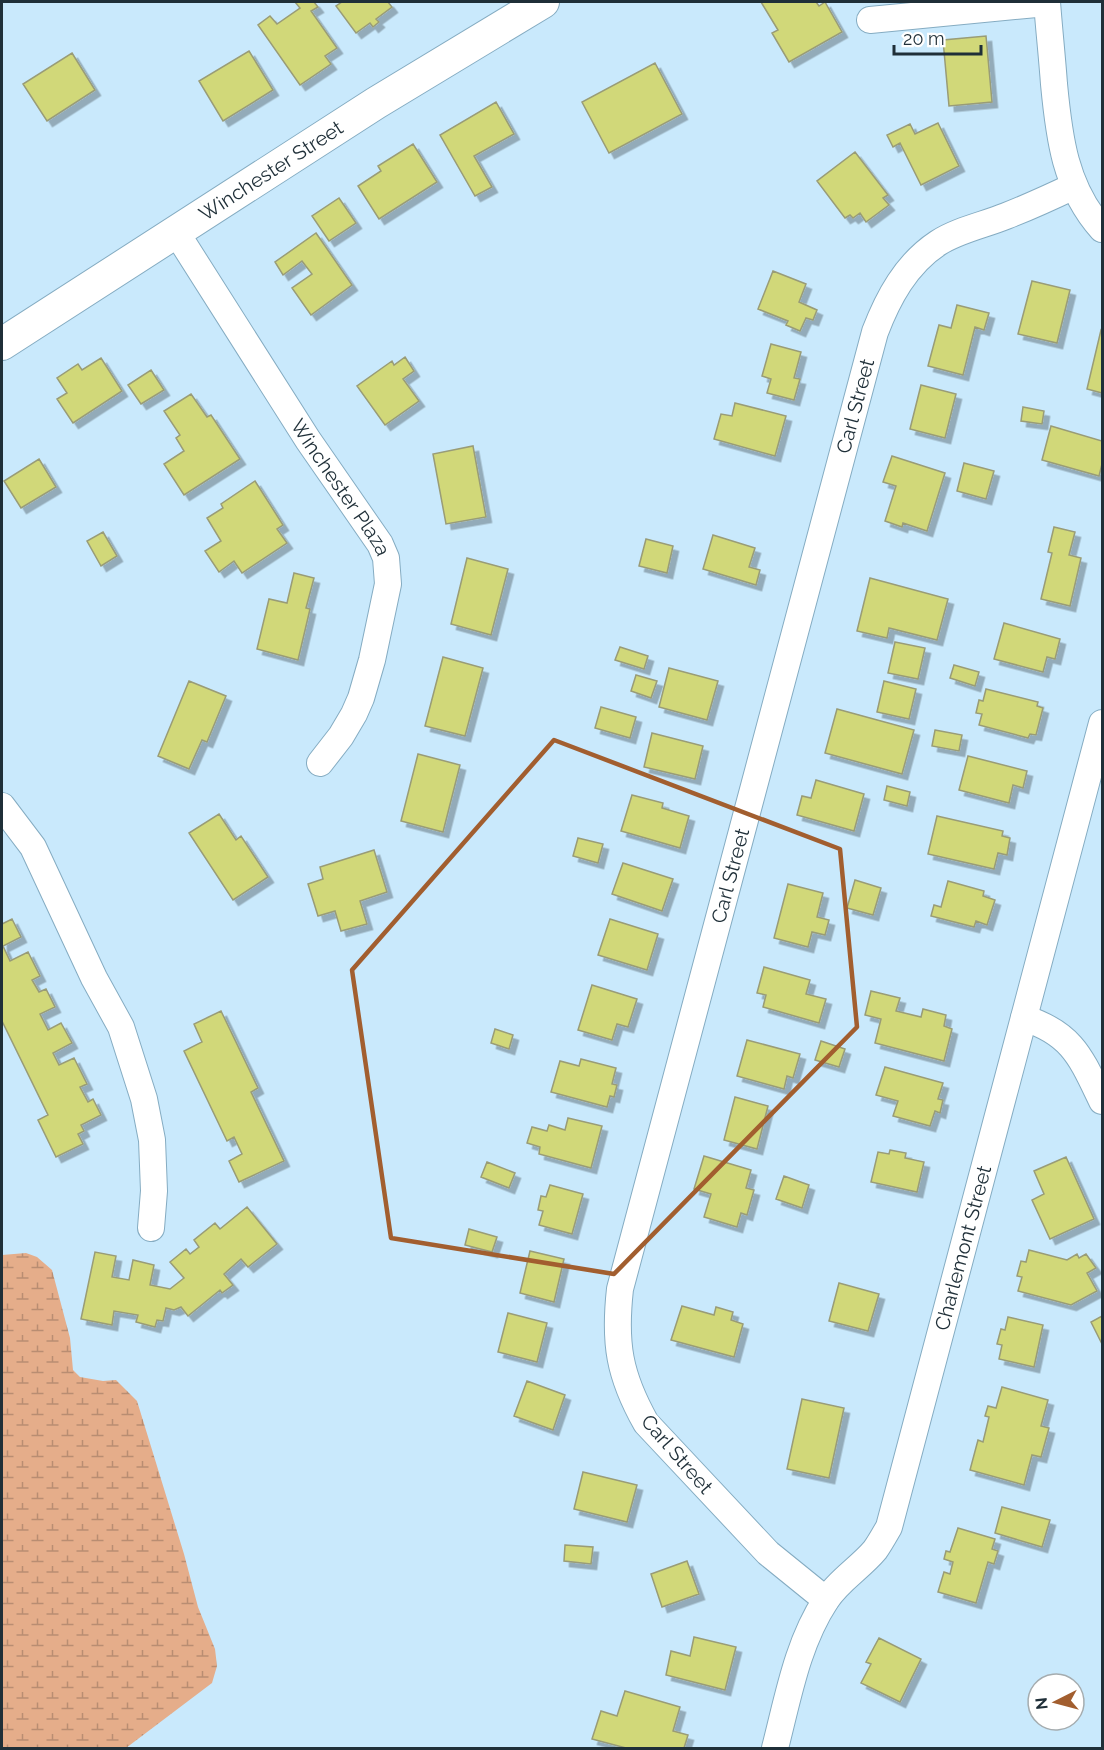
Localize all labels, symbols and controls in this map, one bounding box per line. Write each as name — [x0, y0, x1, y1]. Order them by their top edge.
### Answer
scale bar — [894, 18, 981, 56]
text: 20 m — [903, 28, 945, 49]
street label: Winchester Street — [195, 115, 348, 226]
street label: Carl Street — [831, 356, 879, 456]
street label: Winchester Plaza — [286, 414, 396, 559]
street label: Carl Street — [706, 825, 754, 926]
street label: Charlemont Street — [930, 1163, 996, 1333]
street label: Carl Street — [636, 1410, 718, 1499]
north arrow — [1026, 1672, 1086, 1732]
text: N — [1031, 1696, 1052, 1711]

